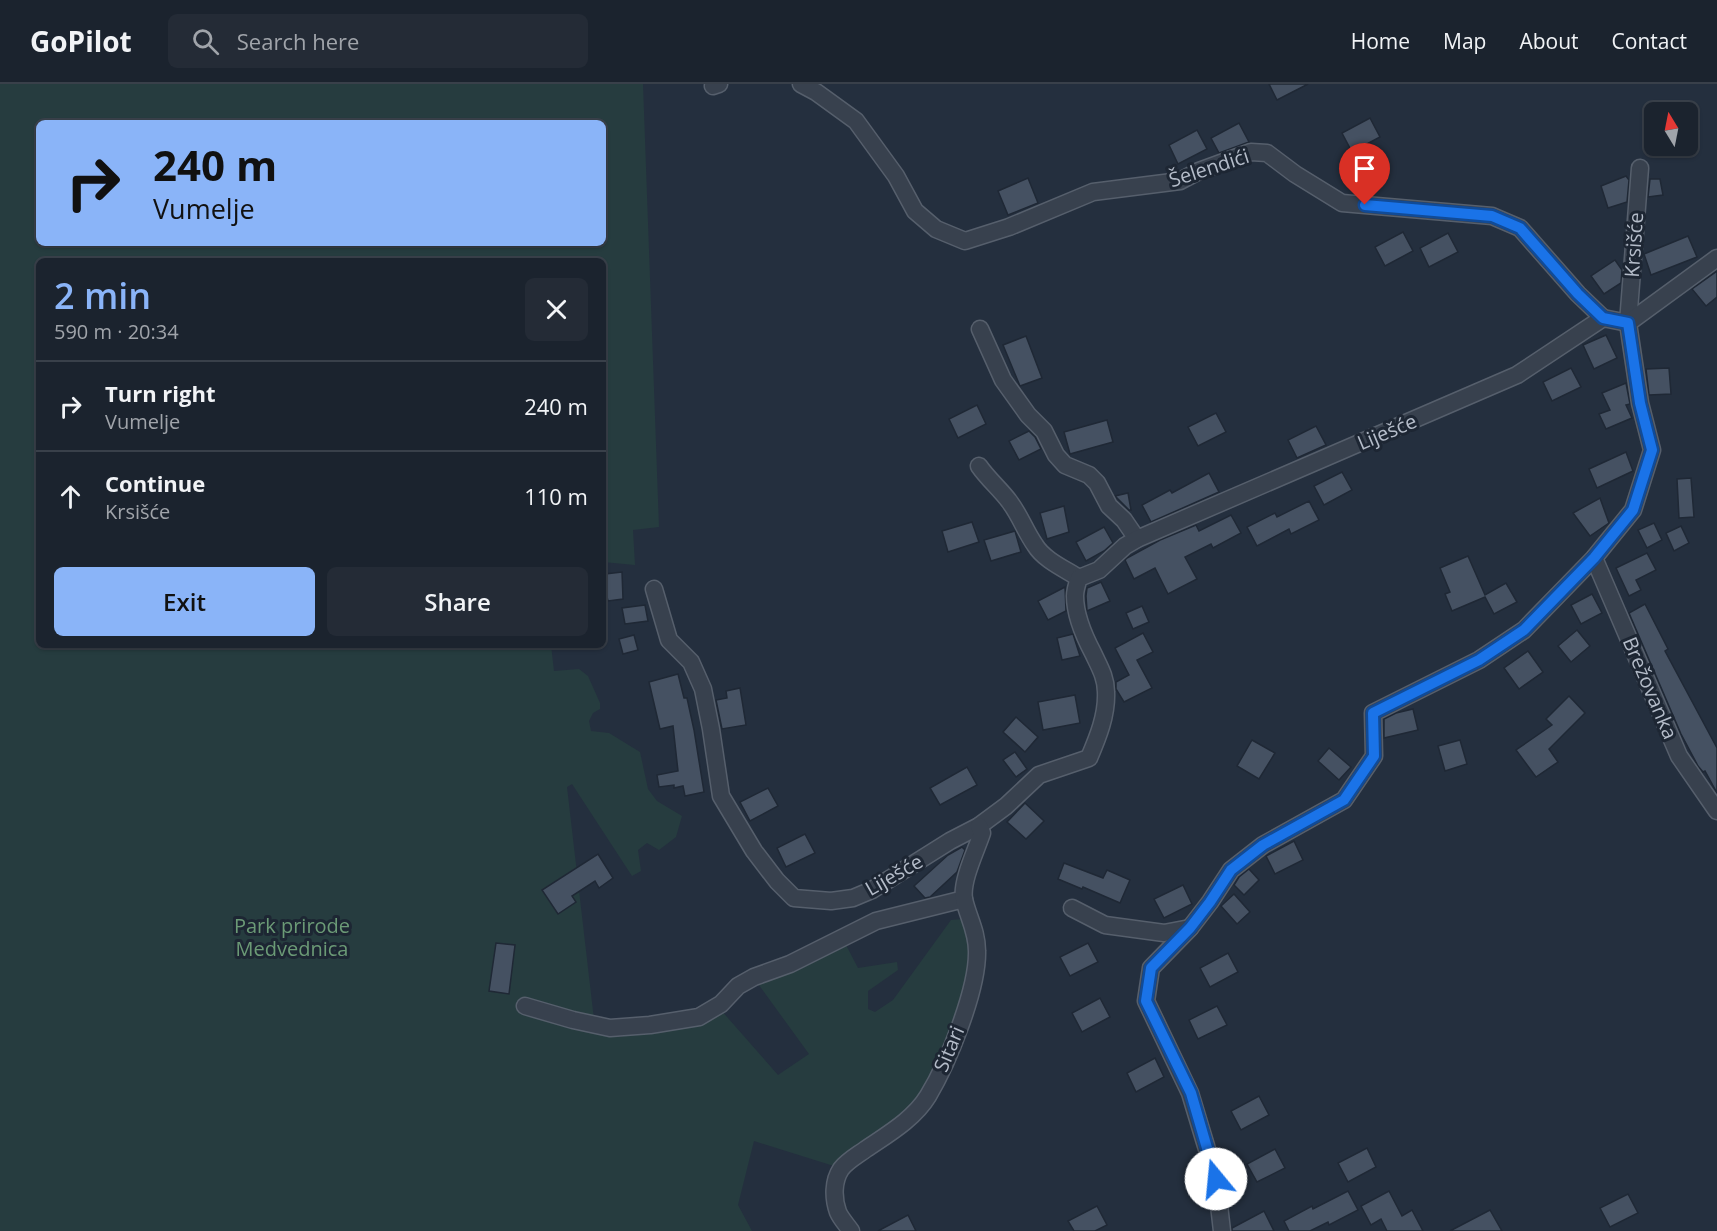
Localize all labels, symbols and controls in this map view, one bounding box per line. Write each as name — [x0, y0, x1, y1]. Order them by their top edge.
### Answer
search box — [168, 14, 588, 68]
text: GoPilot — [30, 22, 132, 60]
icon: search — [189, 25, 222, 58]
text: Search here — [237, 26, 359, 56]
text: Home — [1351, 27, 1410, 55]
text: Map — [1443, 27, 1486, 55]
text: About — [1519, 27, 1579, 55]
text: Contact — [1612, 27, 1687, 55]
north arrow — [1644, 102, 1698, 156]
map controls — [1644, 102, 1698, 156]
text: 240 m — [153, 136, 277, 193]
street label: Šelendići — [1165, 142, 1252, 193]
pin — [1339, 143, 1390, 205]
icon: right — [54, 144, 132, 222]
icon: arrive — [1348, 152, 1381, 185]
text: Vumelje — [153, 190, 255, 227]
street label: Krsišće — [1618, 211, 1649, 278]
text: 2 min — [54, 271, 151, 320]
button: close — [525, 278, 588, 341]
text: 590 m · 20:34 — [54, 318, 179, 345]
text: Turn right — [105, 378, 216, 408]
icon: right — [54, 390, 87, 423]
text: 240 m — [524, 391, 588, 421]
street label: Liješće — [1353, 407, 1421, 456]
text: Vumelje — [105, 408, 180, 435]
text: Continue — [105, 468, 205, 498]
icon: ahead — [54, 480, 87, 513]
text: 110 m — [524, 481, 588, 511]
text: Krsišće — [105, 498, 170, 525]
button: Exit — [54, 567, 315, 636]
button: Share — [327, 567, 588, 636]
street label: Brežovanka — [1617, 632, 1684, 743]
street label: Liješće — [860, 847, 927, 902]
park label: Park prirode Medvednica — [234, 912, 350, 962]
street label: Sitari — [927, 1022, 970, 1076]
position arrow — [1184, 1147, 1248, 1211]

